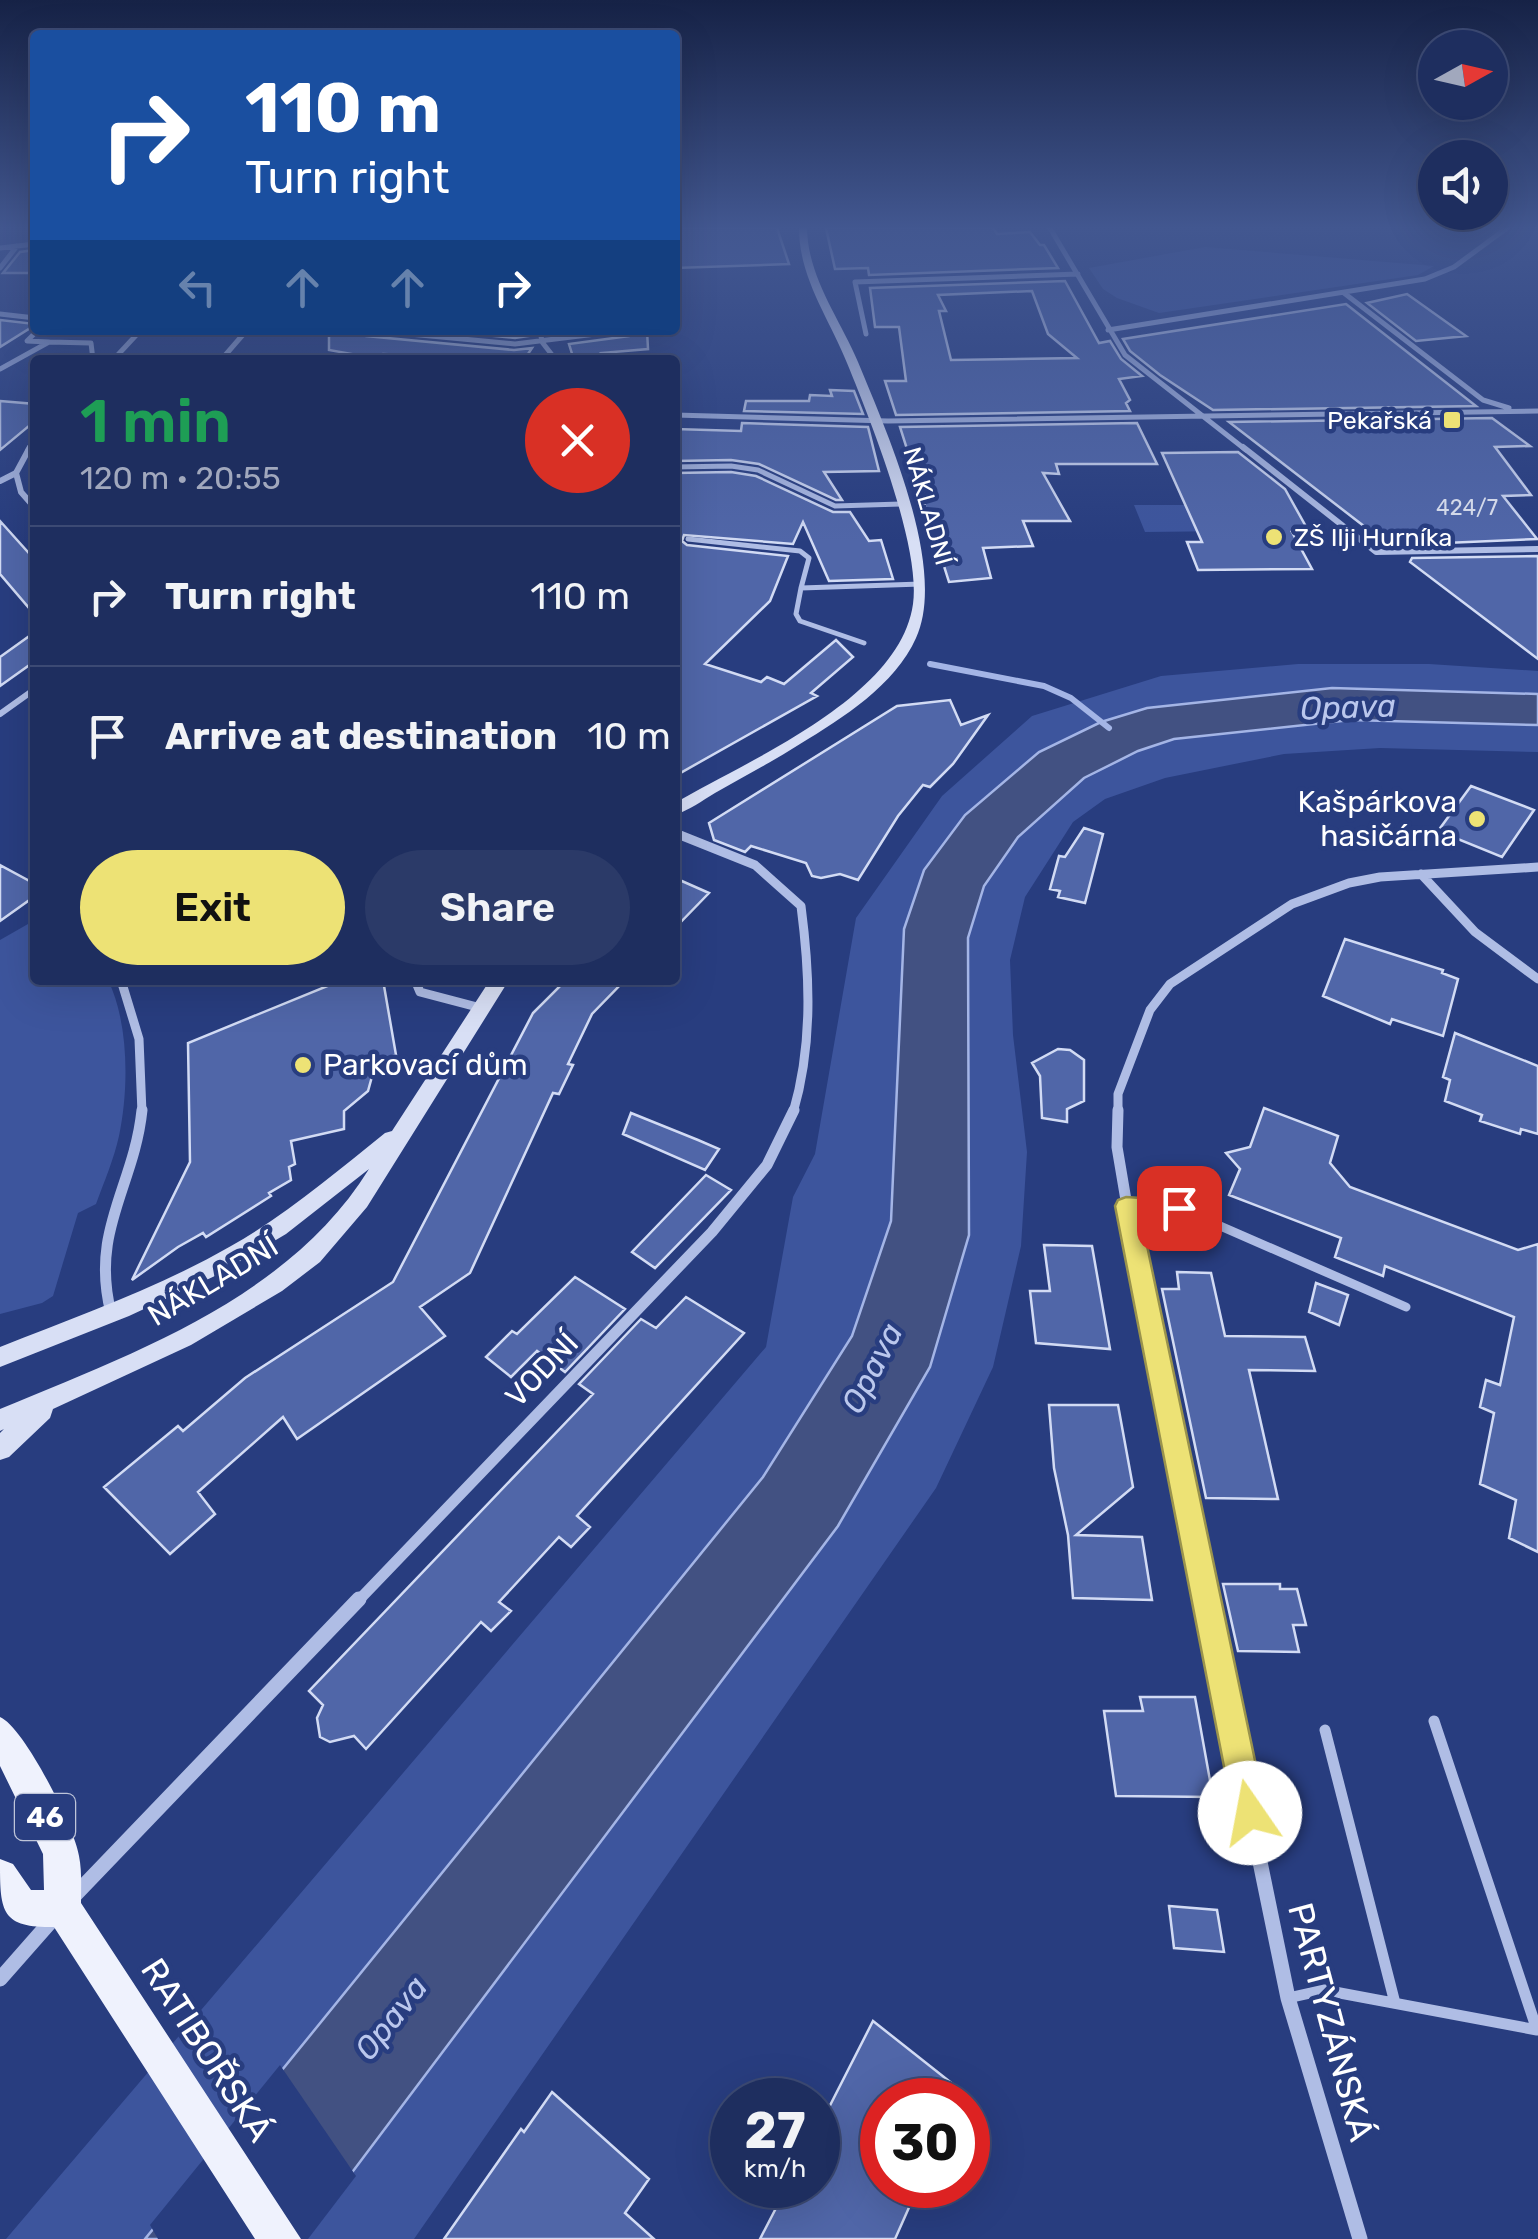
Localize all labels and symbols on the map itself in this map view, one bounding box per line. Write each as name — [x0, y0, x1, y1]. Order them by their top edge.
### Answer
north arrow — [1418, 30, 1508, 120]
place label: Pekařská — [1327, 406, 1432, 435]
marker: Pekařská — [1441, 409, 1463, 431]
street label: NÁKLADNÍ — [897, 444, 959, 569]
house number: 424/7 — [1436, 494, 1498, 521]
place label: ZŠ Ilji Hurníka — [1294, 523, 1452, 552]
marker: ZŠ Ilji Hurníka — [1263, 526, 1285, 548]
water label: Opava — [1299, 686, 1397, 728]
place label: Kašpárkova hasičárna — [1297, 784, 1457, 854]
marker: Kašpárkova hasičárna — [1466, 808, 1488, 830]
place label: Parkovací dům — [323, 1047, 528, 1083]
marker: Parkovací dům — [292, 1054, 314, 1076]
pin — [1137, 1166, 1222, 1251]
street label: NÁKLADNÍ — [141, 1227, 286, 1334]
water label: Opava — [833, 1317, 911, 1419]
street label: VODNÍ — [498, 1324, 587, 1415]
position arrow — [1198, 1761, 1302, 1865]
road number: 46 — [15, 1794, 75, 1840]
street label: PARTYZÁNSKÁ — [1279, 1898, 1383, 2146]
street label: RATIBOŘSKÁ — [132, 1951, 282, 2149]
water label: Opava — [347, 1969, 435, 2067]
speed limit sign: 30 — [860, 2078, 990, 2208]

